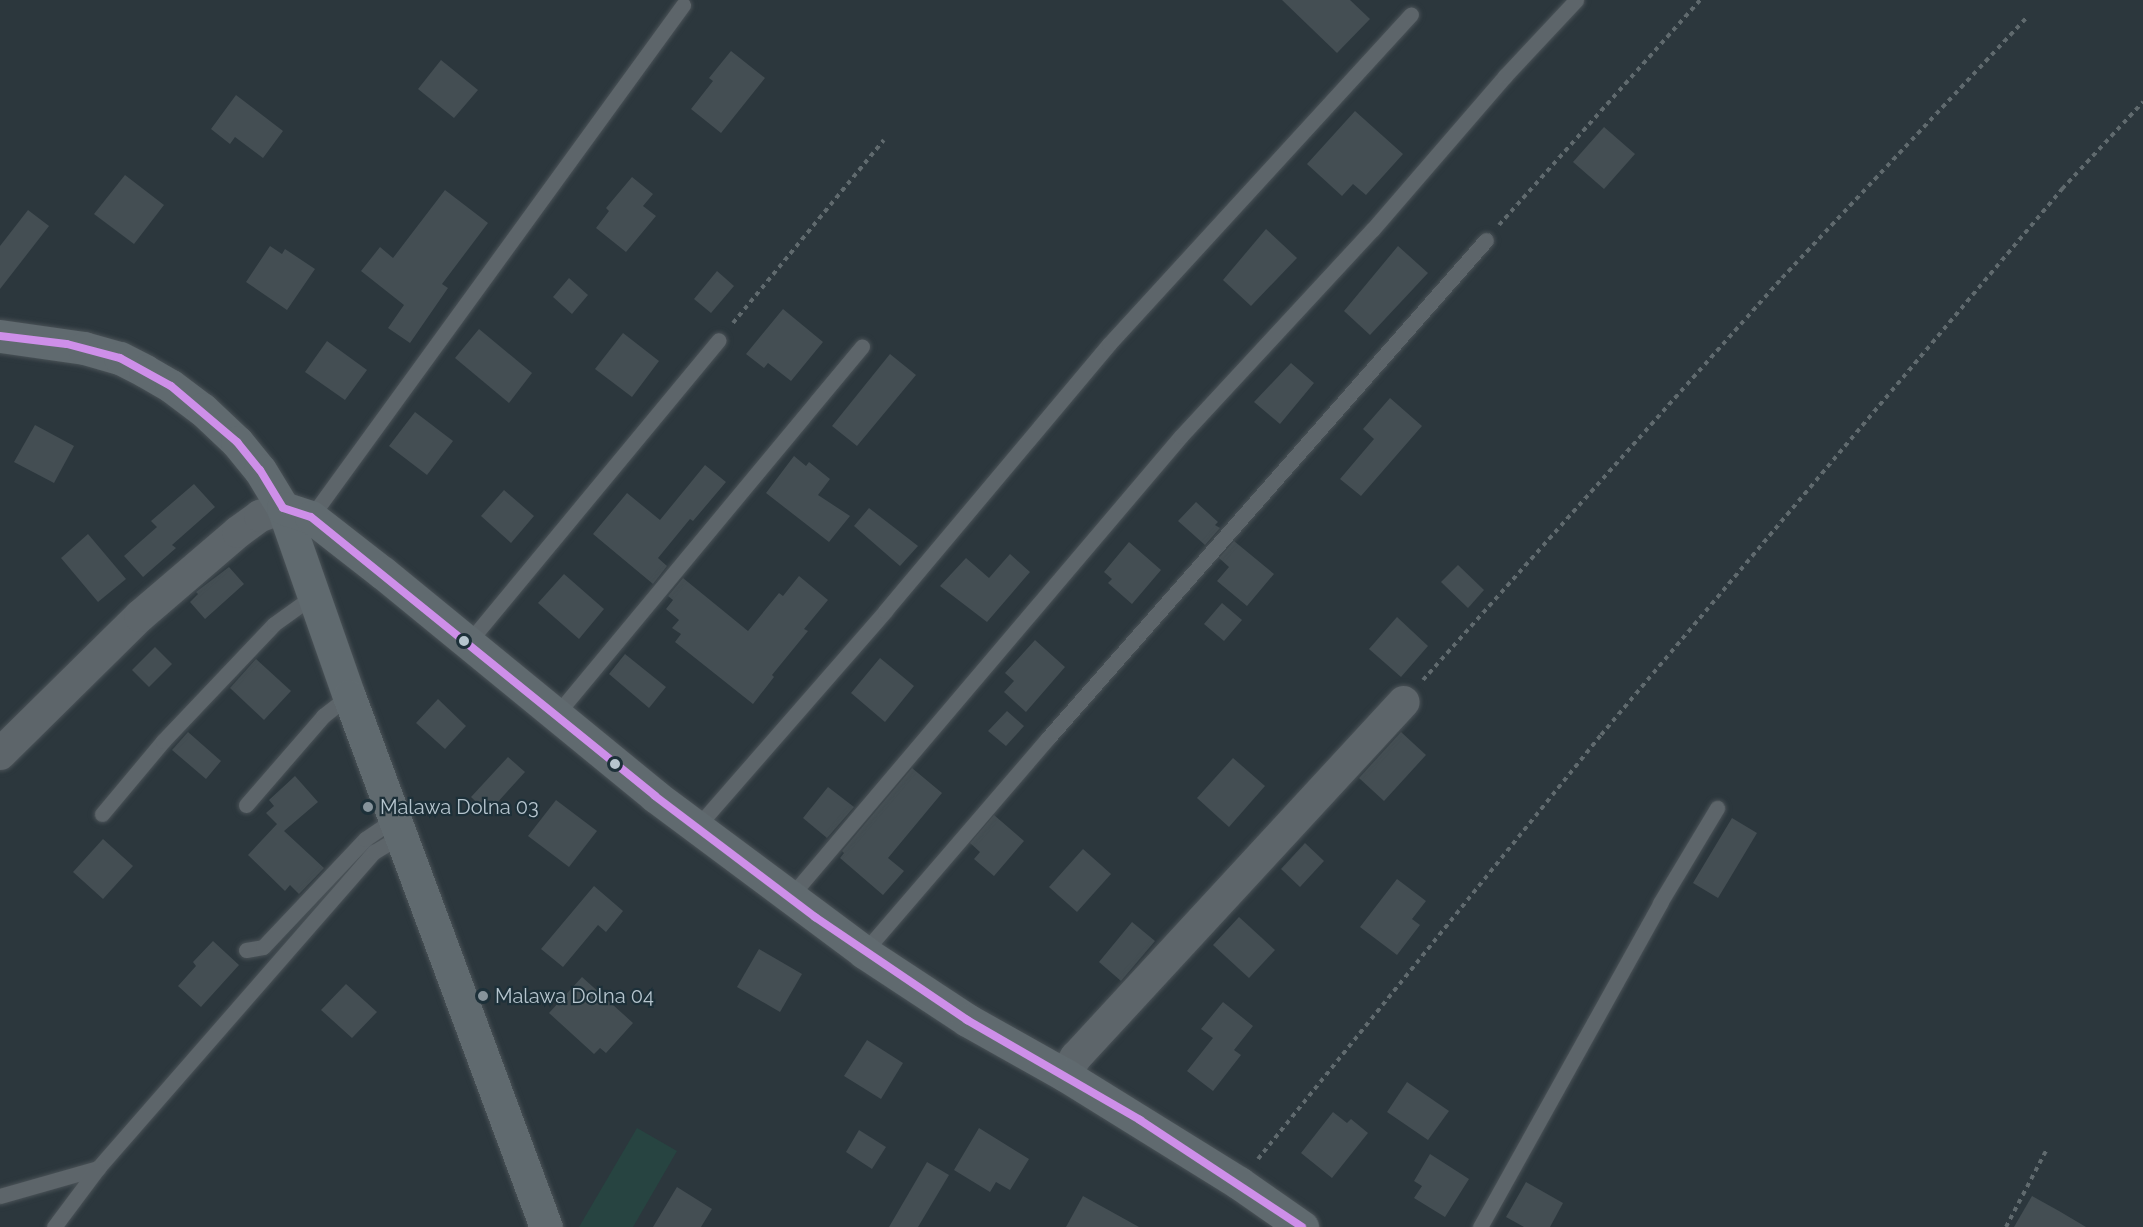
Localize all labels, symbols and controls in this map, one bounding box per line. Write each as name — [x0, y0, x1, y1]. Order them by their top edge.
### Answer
unlabelled marker — [458, 635, 470, 647]
unlabelled marker — [609, 758, 621, 770]
place label: Malawa Dolna 03 — [380, 795, 539, 819]
marker: Malawa Dolna 03 — [361, 800, 375, 814]
place label: Malawa Dolna 04 — [495, 984, 654, 1008]
marker: Malawa Dolna 04 — [476, 989, 490, 1003]

